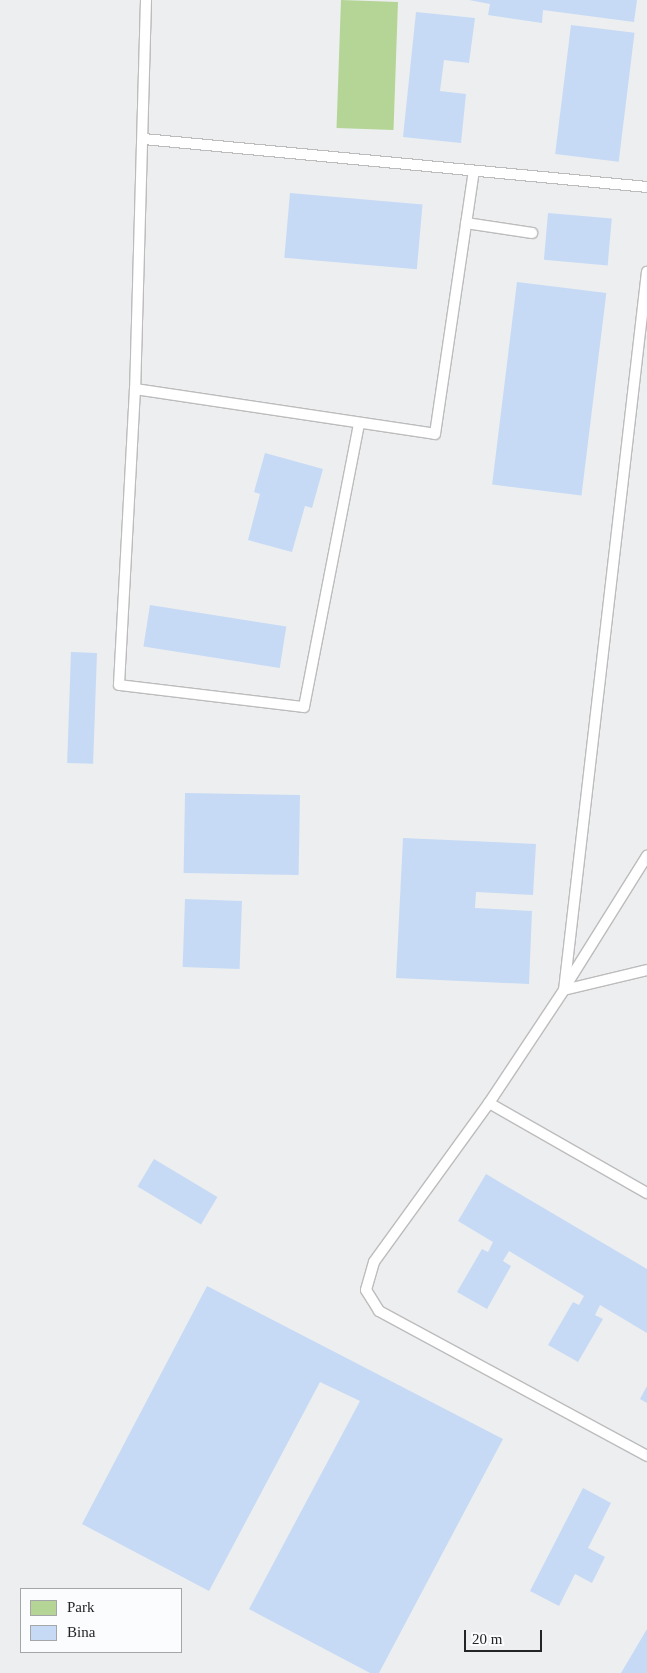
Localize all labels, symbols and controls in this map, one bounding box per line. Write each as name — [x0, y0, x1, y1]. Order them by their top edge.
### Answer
legend — [20, 1588, 182, 1653]
text: Park — [67, 1599, 95, 1615]
scale bar — [467, 1620, 544, 1652]
text: Bina — [67, 1624, 95, 1640]
text: 20 m — [472, 1631, 502, 1647]

